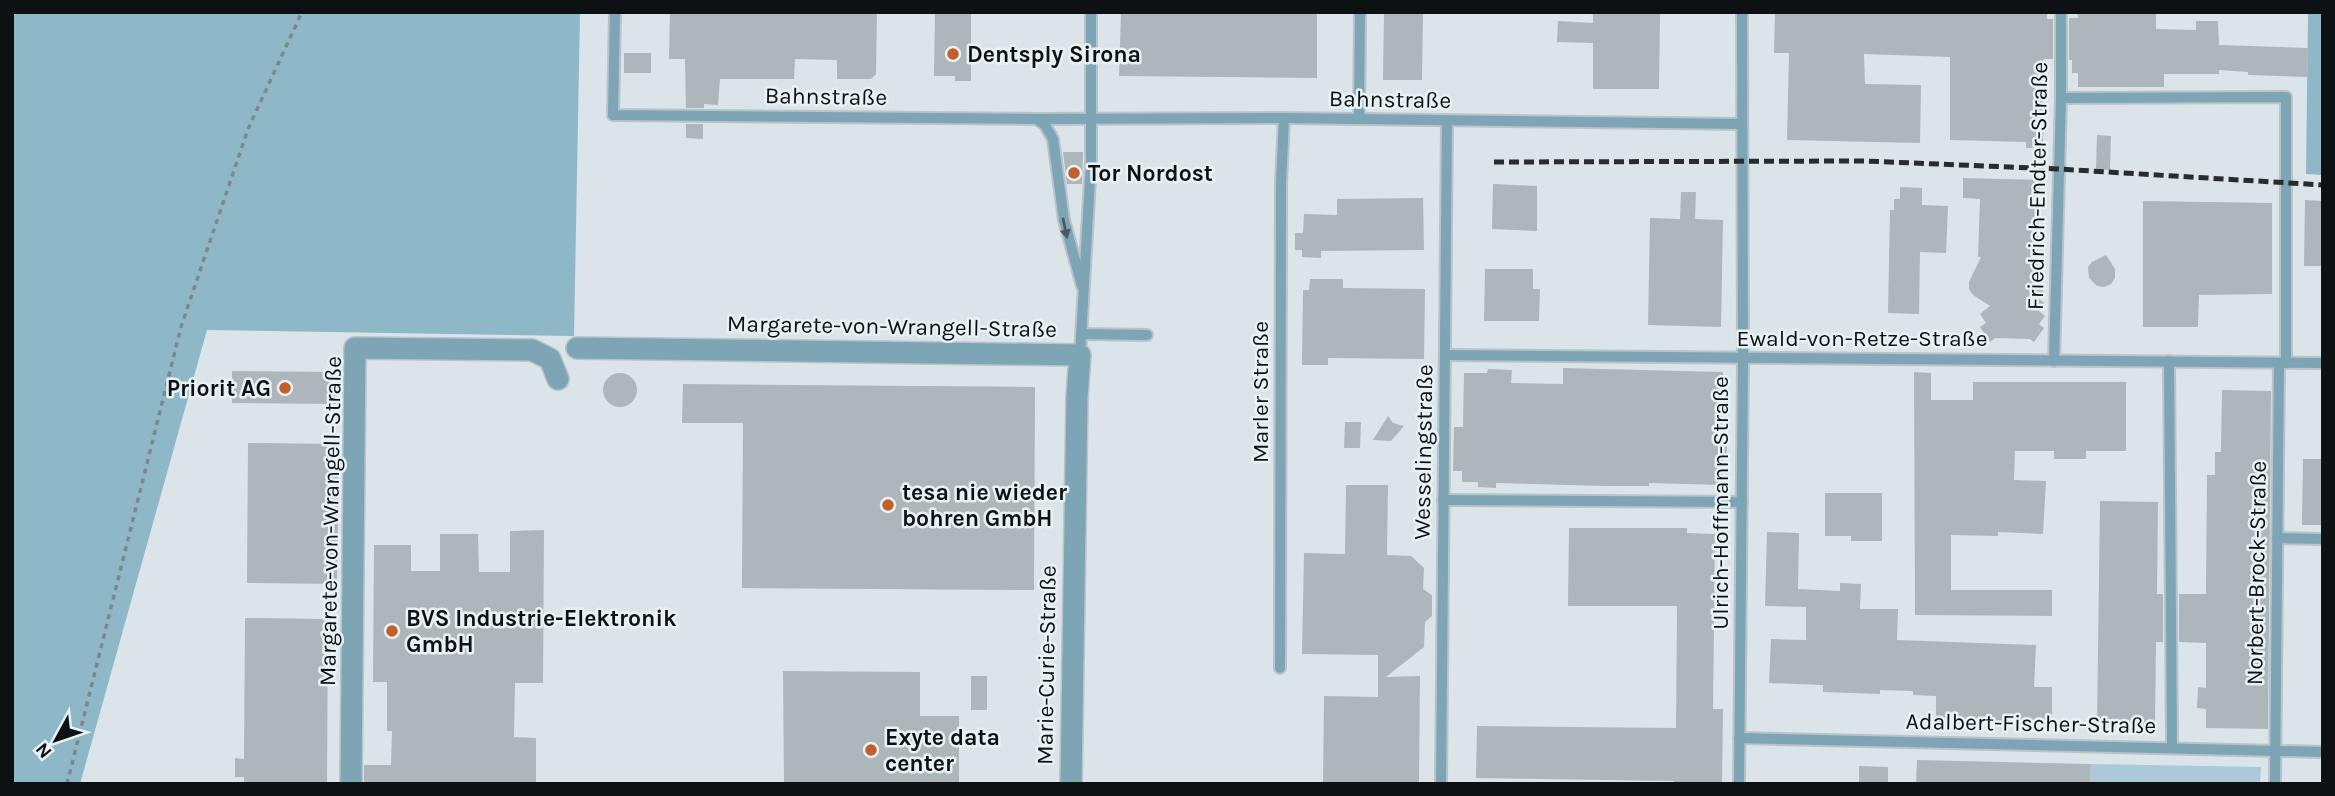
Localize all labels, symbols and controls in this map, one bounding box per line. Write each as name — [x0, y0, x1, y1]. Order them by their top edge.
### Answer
place label: Dentsply Sirona — [967, 41, 1141, 68]
marker: Dentsply Sirona — [945, 46, 961, 62]
street label: Friedrich-Endter-Straße — [2022, 62, 2053, 310]
street label: Bahnstraße — [765, 82, 887, 111]
street label: Bahnstraße — [1329, 85, 1451, 114]
place label: Tor Nordost — [1088, 160, 1213, 187]
marker: Tor Nordost — [1066, 165, 1082, 181]
one-way arrow — [1060, 217, 1071, 239]
street label: Margarete-von-Wrangell-Straße — [727, 310, 1057, 343]
street label: Marler Straße — [1247, 321, 1274, 463]
street label: Ewald-von-Retze-Straße — [1736, 325, 1988, 352]
street label: Margarete-von-Wrangell-Straße — [314, 356, 347, 686]
street label: Wesselingstraße — [1408, 364, 1439, 540]
place label: Priorit AG — [167, 375, 271, 402]
street label: Ulrich-Hoffmann-Straße — [1707, 376, 1734, 630]
marker: Priorit AG — [277, 380, 293, 396]
street label: Norbert-Brock-Straße — [2241, 461, 2272, 685]
place label: tesa nie wieder bohren GmbH — [902, 479, 1067, 532]
marker: tesa nie wieder bohren GmbH — [880, 497, 896, 513]
street label: Marie-Curie-Straße — [1031, 565, 1062, 765]
place label: BVS Industrie-Elektronik GmbH — [406, 605, 677, 658]
marker: BVS Industrie-Elektronik GmbH — [384, 623, 400, 639]
north arrow — [21, 705, 91, 775]
street label: Adalbert-Fischer-Straße — [1905, 708, 2157, 739]
place label: Exyte data center — [885, 724, 1000, 777]
text: N — [31, 738, 57, 763]
marker: Exyte data center — [863, 742, 879, 758]

